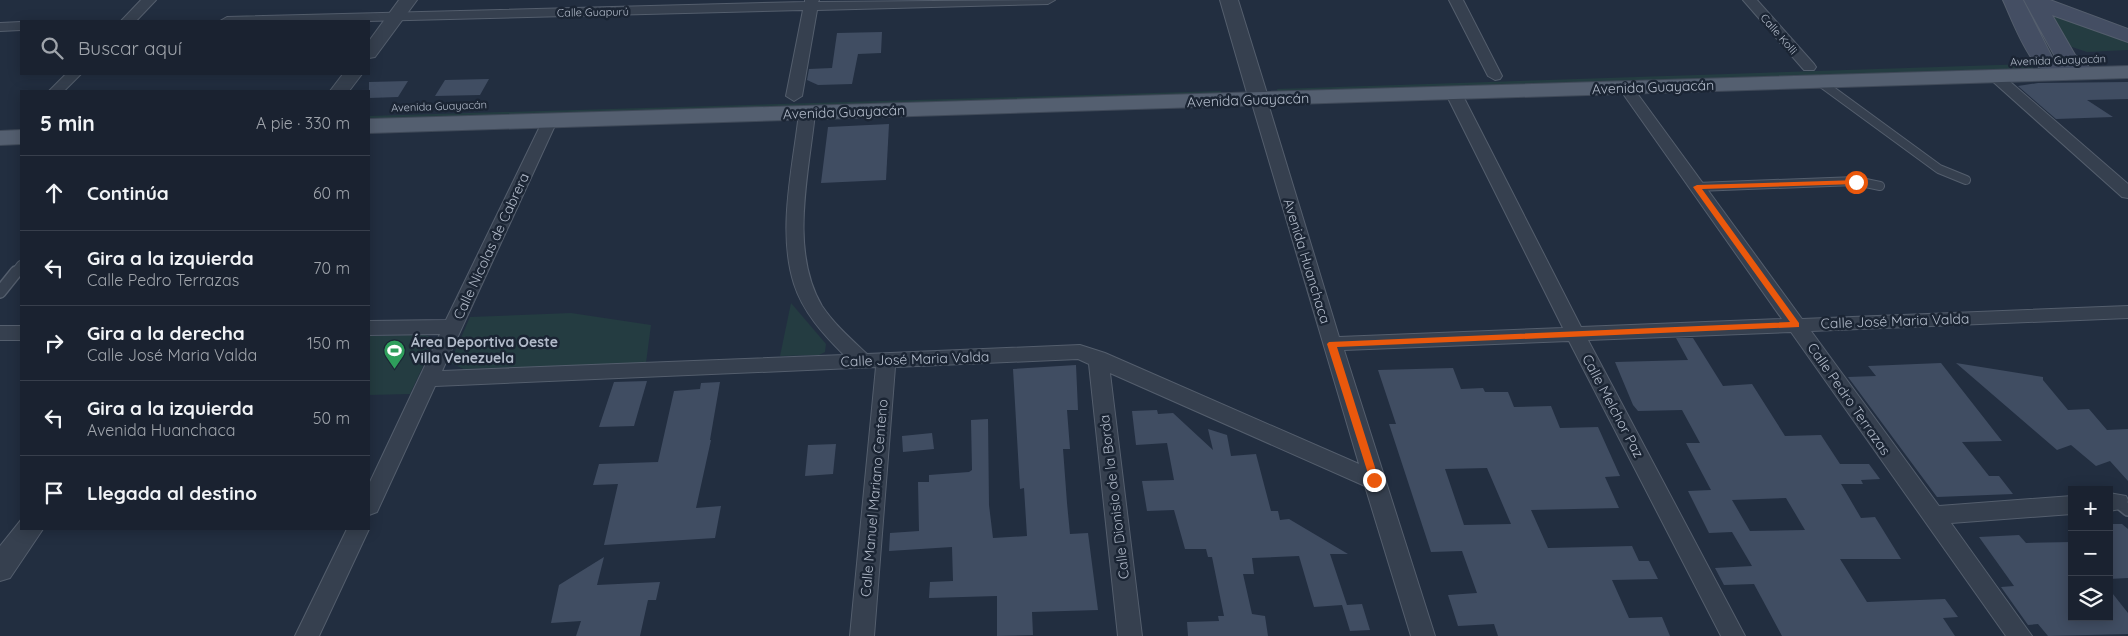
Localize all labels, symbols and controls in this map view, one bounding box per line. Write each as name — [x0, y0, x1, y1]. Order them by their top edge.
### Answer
street label: Calle Guapurú — [557, 4, 629, 20]
street label: Calle Kolli — [1758, 11, 1800, 57]
search box — [20, 20, 370, 75]
icon: search — [38, 34, 66, 62]
text: Buscar aquí — [78, 36, 182, 60]
street label: Avenida Guayacán — [2010, 51, 2106, 69]
street label: Avenida Guayacán — [1592, 76, 1714, 98]
street label: Avenida Guayacán — [1187, 89, 1309, 111]
street label: Avenida Guayacán — [391, 97, 487, 115]
street label: Avenida Guayacán — [783, 101, 905, 123]
text: 5 min — [40, 110, 95, 136]
text: A pie · 330 m — [256, 113, 350, 133]
street label: Calle Nicolas de Cabrera — [449, 170, 533, 322]
route start — [1845, 171, 1868, 194]
icon: ahead — [40, 179, 68, 207]
text: Continúa — [87, 181, 169, 205]
text: 60 m — [313, 183, 350, 203]
street label: Avenida Huanchaca — [1279, 196, 1335, 326]
text: Gira a la izquierda — [87, 246, 254, 270]
icon: left — [40, 254, 68, 282]
text: 70 m — [313, 258, 350, 278]
text: Calle Pedro Terrazas — [87, 270, 239, 290]
street label: Calle José Maria Valda — [1820, 309, 1970, 333]
text: Gira a la derecha — [87, 321, 245, 345]
icon: right — [40, 329, 68, 357]
text: 150 m — [307, 333, 350, 353]
place label: Área Deportiva Oeste Villa Venezuela — [411, 333, 558, 367]
sports icon: Área Deportiva Oeste Villa Venezuela — [383, 338, 407, 369]
street label: Calle Pedro Terrazas — [1803, 339, 1895, 459]
text: Calle José Maria Valda — [87, 345, 257, 365]
street label: Calle José Maria Valda — [840, 347, 990, 371]
street label: Calle Melchor Paz — [1578, 351, 1648, 461]
text: Gira a la izquierda — [87, 396, 254, 420]
street label: Calle Manuel Mariano Centeno — [856, 398, 892, 598]
icon: left — [40, 404, 68, 432]
text: 50 m — [313, 408, 350, 428]
street label: Calle Dionisio de la Borda — [1095, 414, 1133, 580]
text: Avenida Huanchaca — [87, 420, 235, 440]
route end — [1363, 469, 1386, 492]
icon: arrive — [40, 479, 68, 507]
text: Llegada al destino — [87, 481, 257, 505]
map controls — [2068, 486, 2113, 621]
button: + — [2068, 486, 2113, 531]
button: − — [2068, 531, 2113, 576]
button: layers — [2068, 576, 2113, 621]

